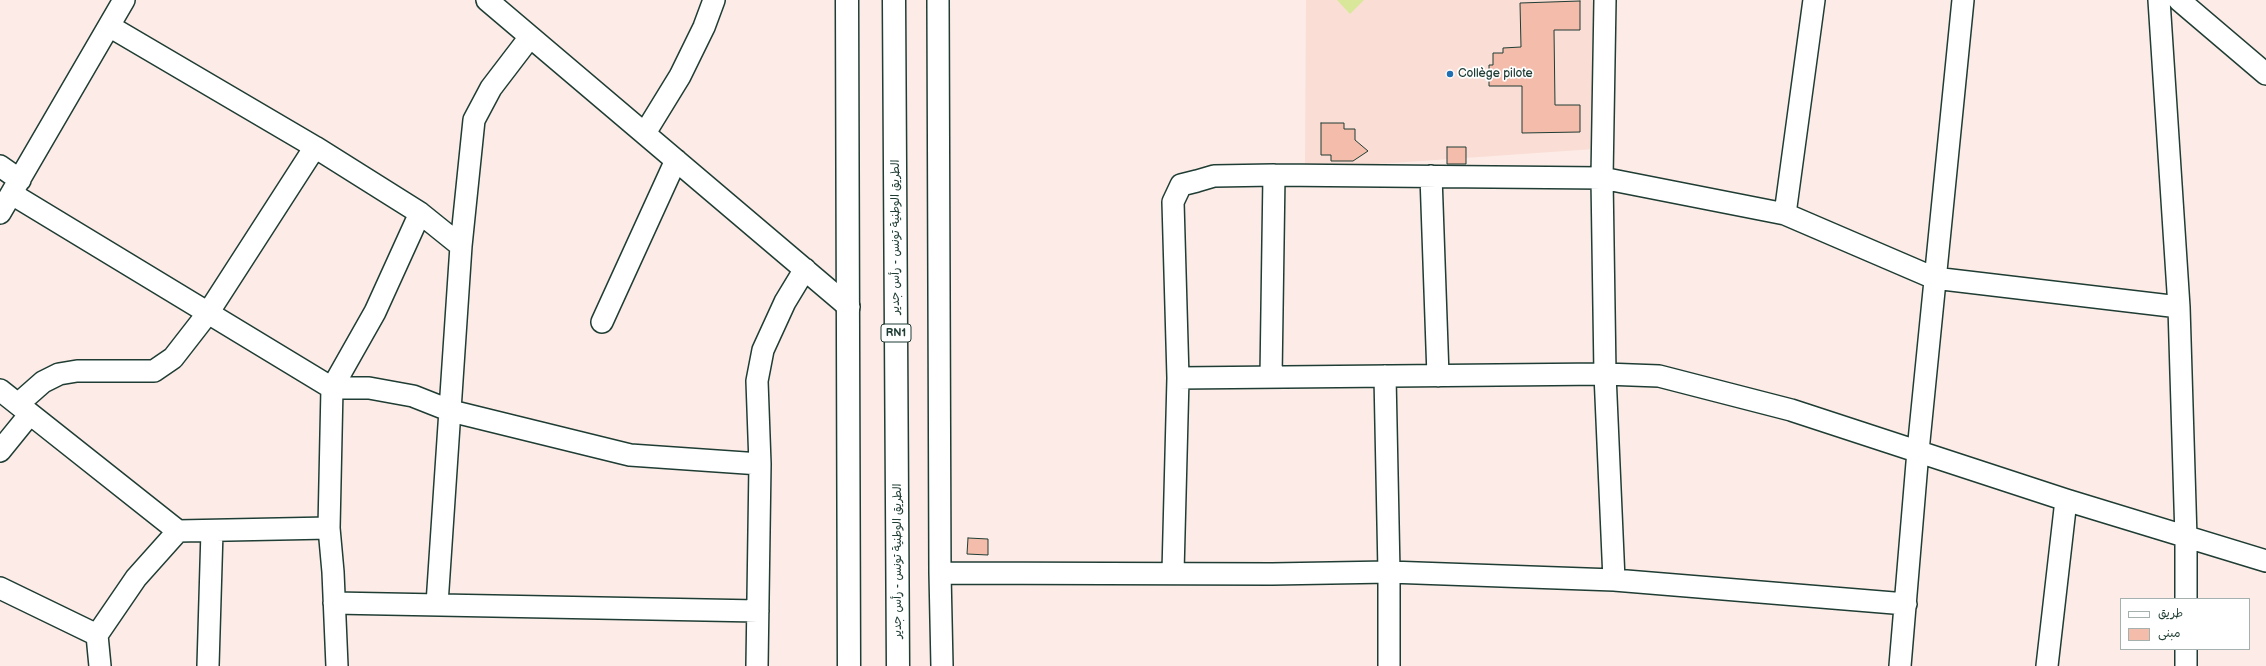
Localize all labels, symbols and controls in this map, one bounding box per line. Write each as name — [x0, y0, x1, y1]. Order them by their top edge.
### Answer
place label: Collège pilote — [1458, 67, 1533, 81]
marker: Collège pilote — [1445, 69, 1455, 79]
street label: الطريق الوطنية تونس - رأس جدير — [889, 159, 903, 315]
road number: RN1 — [881, 324, 911, 342]
street label: الطريق الوطنية تونس - رأس جدير — [891, 483, 905, 639]
legend — [2120, 598, 2250, 650]
text: طريق — [2158, 606, 2183, 621]
text: مبنى — [2158, 626, 2181, 641]

